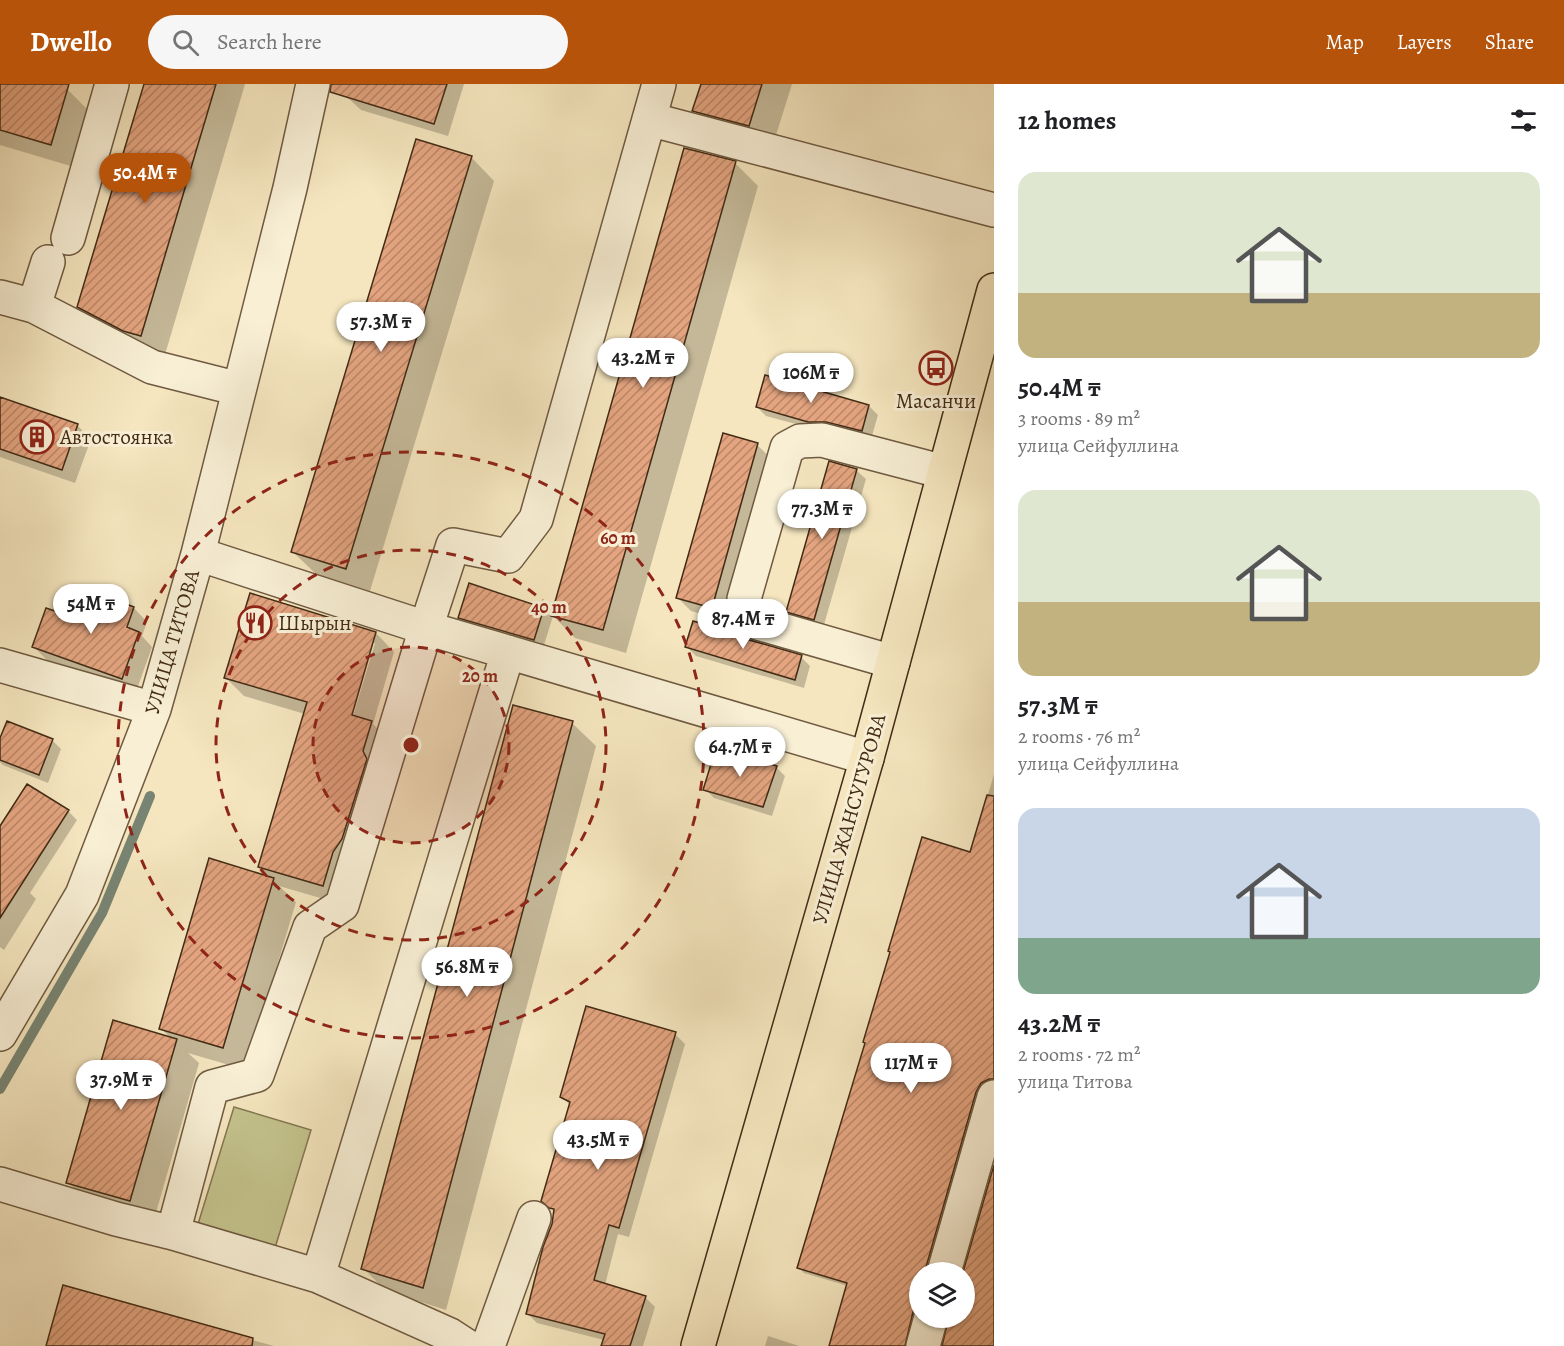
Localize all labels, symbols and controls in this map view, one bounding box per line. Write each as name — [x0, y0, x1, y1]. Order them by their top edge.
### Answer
search box — [148, 15, 568, 69]
text: Dwello — [30, 23, 112, 61]
icon: search — [169, 26, 202, 59]
text: Search here — [217, 27, 322, 57]
text: Map — [1325, 28, 1364, 56]
text: Layers — [1397, 28, 1452, 56]
text: Share — [1485, 28, 1534, 56]
text: 12 homes — [1018, 103, 1116, 138]
icon: filters — [1507, 104, 1540, 137]
pin: 50.4M ₸ — [90, 153, 200, 204]
text: 50.4M ₸ — [113, 159, 177, 186]
icon: home — [1225, 211, 1333, 319]
pin: 57.3M ₸ — [326, 302, 436, 353]
text: 57.3M ₸ — [350, 308, 412, 335]
pin: 43.2M ₸ — [588, 338, 698, 389]
text: 43.2M ₸ — [611, 344, 675, 371]
bus stop icon: Масанчи — [918, 350, 954, 386]
pin: 106M ₸ — [762, 353, 860, 404]
text: 106M ₸ — [783, 359, 839, 386]
text: 50.4M ₸ — [1018, 370, 1101, 405]
place label: Масанчи — [896, 387, 976, 415]
text: 3 rooms · 89 m² — [1018, 405, 1140, 432]
building icon: Автостоянка — [19, 419, 55, 455]
place label: Автостоянка — [59, 423, 173, 451]
text: улица Сейфуллина — [1018, 432, 1179, 459]
pin: 77.3M ₸ — [767, 489, 877, 540]
text: 77.3M ₸ — [791, 495, 853, 522]
text: 60 m — [600, 526, 636, 550]
icon: home — [1225, 529, 1333, 637]
street label: УЛИЦА ТИТОВА — [138, 566, 206, 718]
pin: 54M ₸ — [49, 584, 133, 635]
text: 54M ₸ — [67, 590, 115, 617]
text: 40 m — [531, 595, 567, 619]
pin: 87.4M ₸ — [688, 599, 798, 650]
restaurant icon: Шырын — [237, 605, 273, 641]
text: 87.4M ₸ — [711, 605, 775, 632]
place label: Шырын — [278, 609, 351, 637]
text: 20 m — [462, 664, 498, 688]
text: 57.3M ₸ — [1018, 688, 1098, 723]
street label: УЛИЦА ЖАНСУГУРОВА — [806, 710, 893, 928]
text: 2 rooms · 76 m² — [1018, 723, 1140, 750]
pin: 64.7M ₸ — [685, 727, 795, 778]
text: 64.7M ₸ — [709, 733, 771, 760]
centre of rings — [401, 735, 421, 755]
text: улица Сейфуллина — [1018, 750, 1179, 777]
icon: home — [1225, 847, 1333, 955]
pin: 56.8M ₸ — [412, 947, 522, 998]
text: 56.8M ₸ — [435, 953, 499, 980]
text: 43.2M ₸ — [1018, 1006, 1100, 1041]
text: 2 rooms · 72 m² — [1018, 1041, 1140, 1068]
pin: 117M ₸ — [862, 1043, 960, 1094]
text: 117M ₸ — [885, 1049, 937, 1076]
pin: 37.9M ₸ — [66, 1060, 176, 1111]
text: 37.9M ₸ — [90, 1066, 152, 1093]
text: улица Титова — [1018, 1068, 1133, 1095]
pin: 43.5M ₸ — [543, 1120, 653, 1171]
text: 43.5M ₸ — [567, 1126, 629, 1153]
map controls — [909, 1262, 975, 1328]
button: layers — [909, 1262, 975, 1328]

